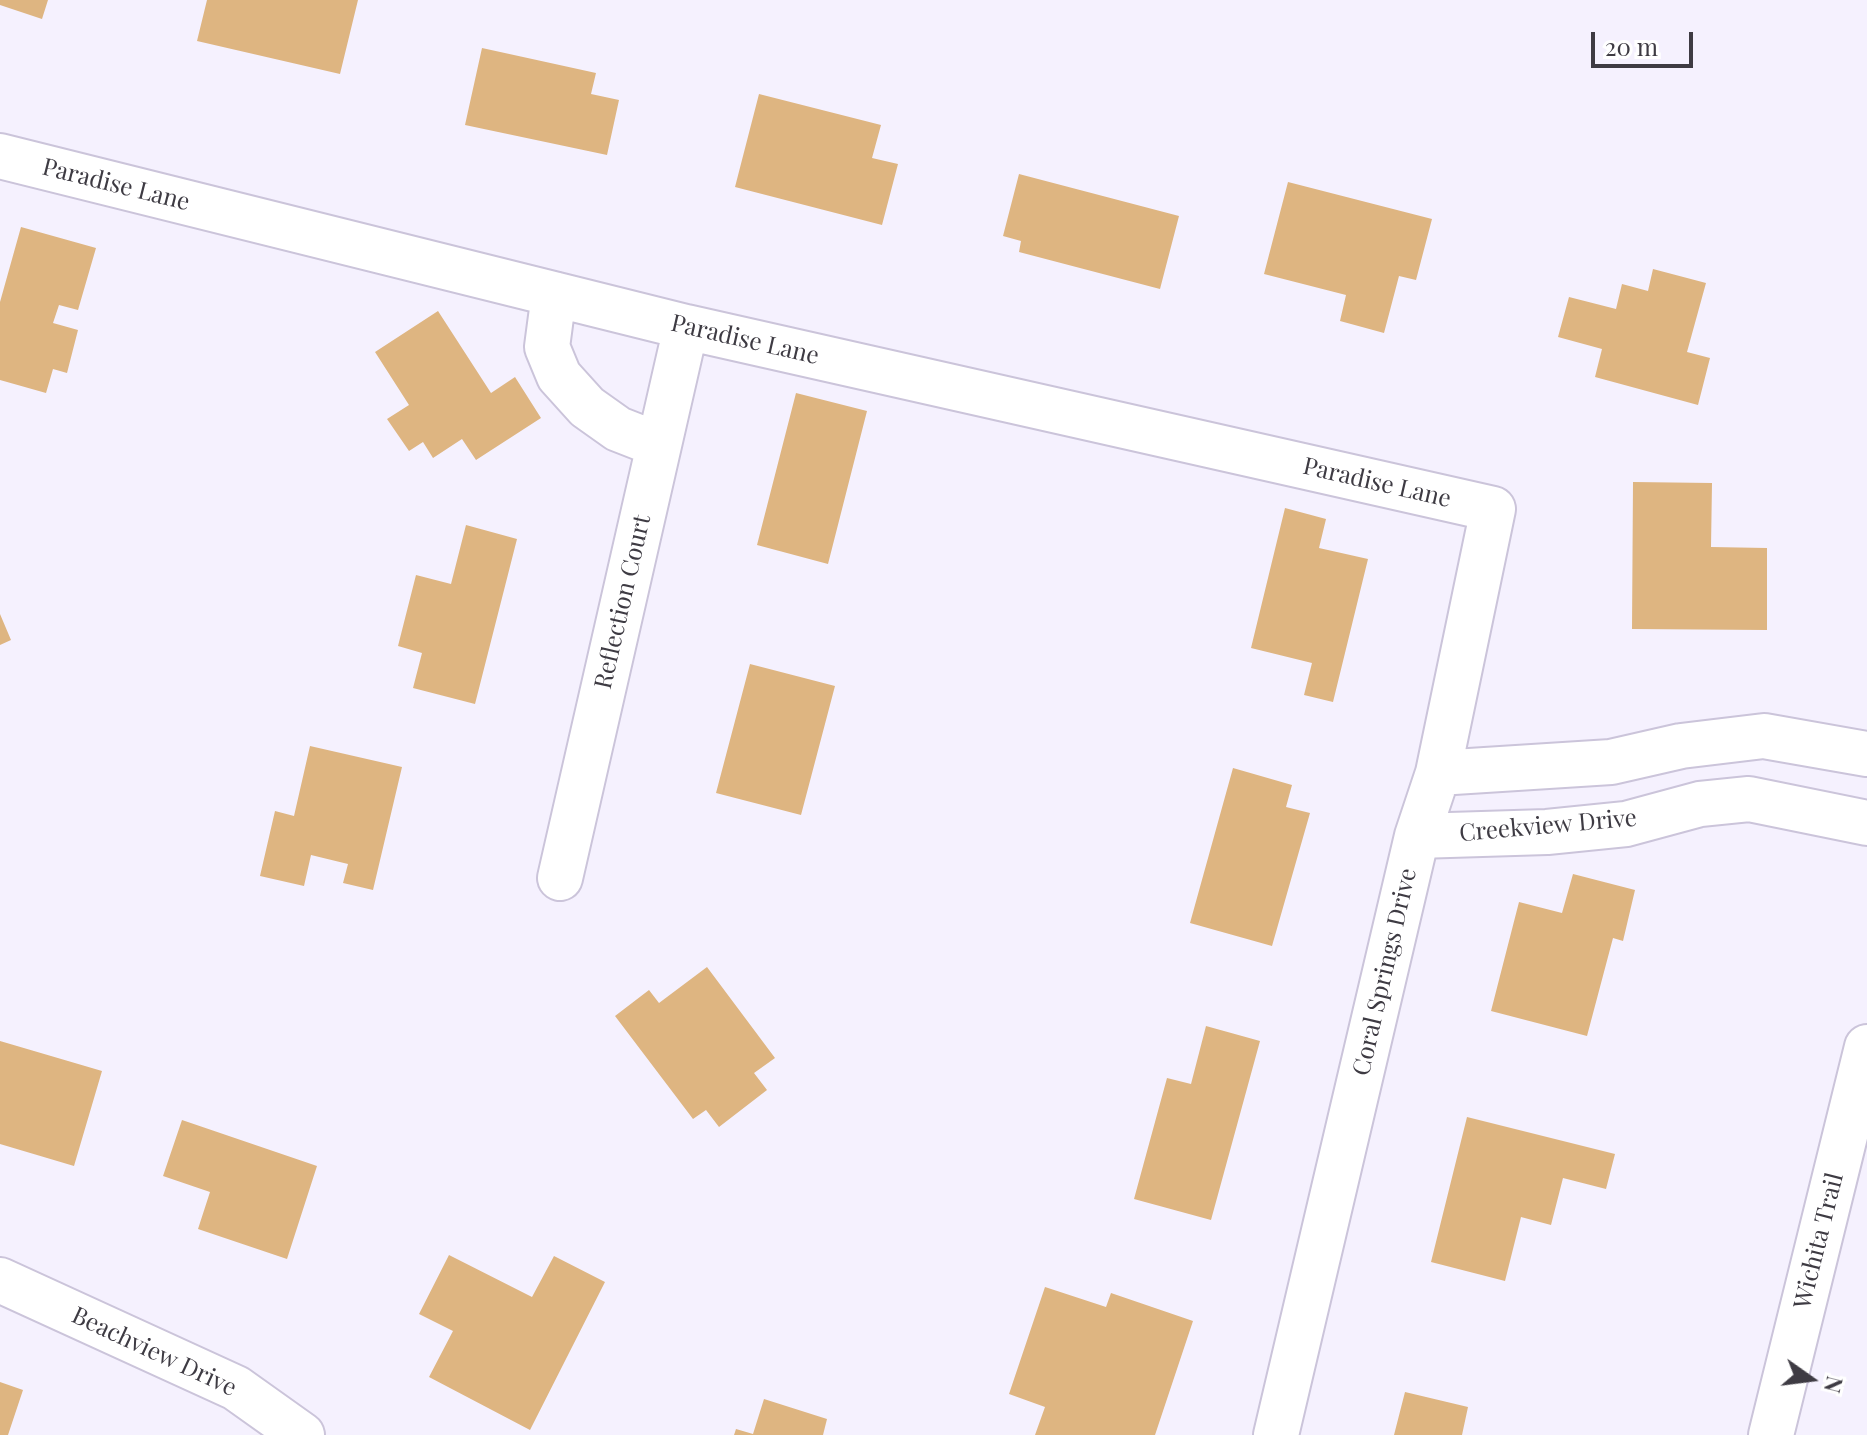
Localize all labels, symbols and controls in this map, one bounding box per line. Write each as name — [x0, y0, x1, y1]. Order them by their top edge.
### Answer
scale bar — [1595, 16, 1697, 66]
text: 20 m — [1605, 30, 1658, 62]
street label: Paradise Lane — [39, 153, 193, 217]
street label: Paradise Lane — [668, 309, 822, 371]
street label: Paradise Lane — [1300, 452, 1454, 514]
street label: Reflection Court — [589, 512, 657, 692]
street label: Creekview Drive — [1458, 804, 1638, 848]
street label: Coral Springs Drive — [1347, 866, 1423, 1078]
street label: Wichita Trail — [1788, 1170, 1850, 1312]
street label: Beachview Drive — [67, 1301, 241, 1403]
north arrow — [1771, 1339, 1851, 1419]
text: N — [1818, 1373, 1851, 1396]

